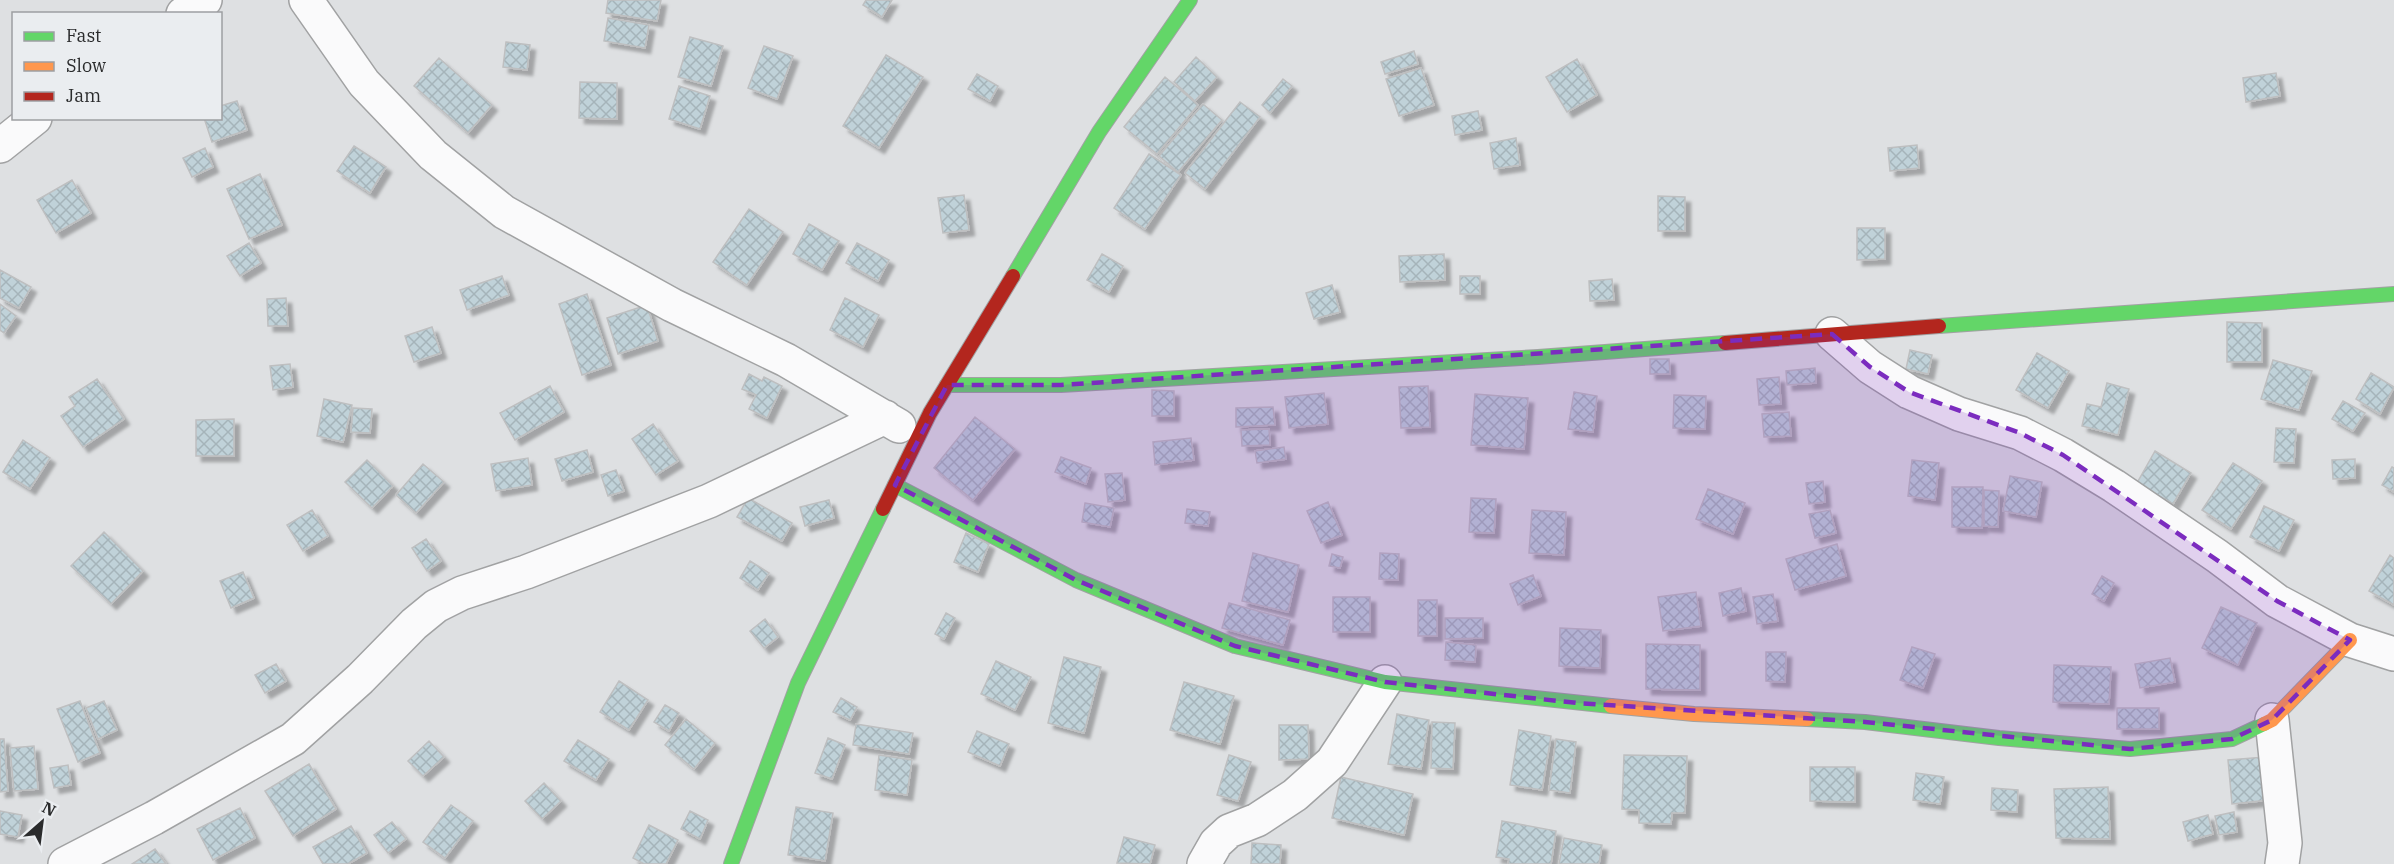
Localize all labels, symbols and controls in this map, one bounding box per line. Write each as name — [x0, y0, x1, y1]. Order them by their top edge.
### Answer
legend — [12, 12, 222, 120]
text: Fast — [66, 24, 101, 47]
text: Slow — [66, 54, 106, 77]
text: Jam — [66, 84, 101, 107]
north arrow — [12, 792, 72, 852]
text: N — [39, 797, 59, 821]

